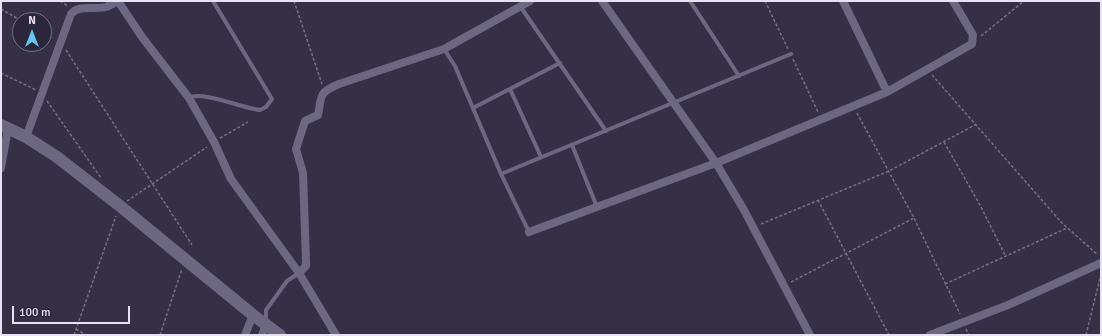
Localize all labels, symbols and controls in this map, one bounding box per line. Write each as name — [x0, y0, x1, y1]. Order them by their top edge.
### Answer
north arrow — [12, 12, 52, 52]
text: N — [28, 14, 36, 27]
scale bar — [14, 298, 132, 324]
text: 100 m — [19, 305, 51, 320]

